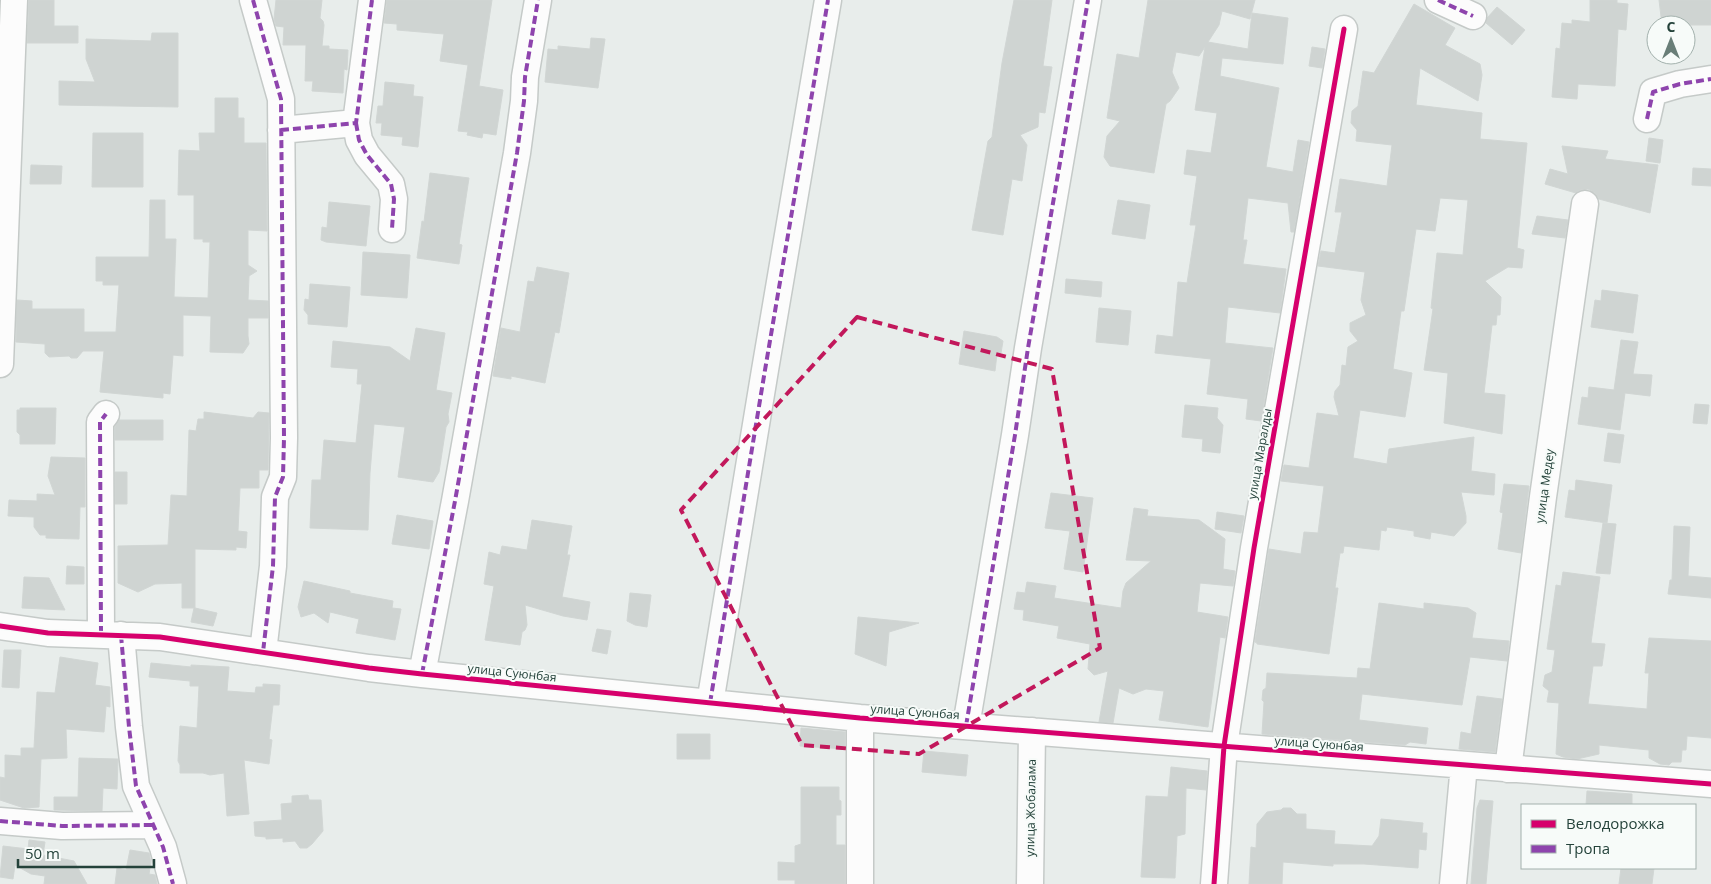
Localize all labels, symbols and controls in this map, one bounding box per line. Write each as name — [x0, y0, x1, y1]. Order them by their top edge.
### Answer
north arrow — [1646, 15, 1696, 65]
text: С — [1667, 17, 1676, 36]
street label: улица Маралды — [1243, 407, 1276, 501]
street label: улица Медеу — [1531, 447, 1558, 524]
street label: улица Суюнбая — [467, 659, 557, 686]
street label: улица Суюнбая — [870, 700, 960, 723]
street label: улица Суюнбая — [1274, 732, 1364, 755]
street label: улица Жобалама — [1021, 759, 1040, 857]
legend — [1521, 804, 1696, 869]
text: Велодорожка — [1566, 813, 1665, 833]
scale bar — [18, 836, 154, 868]
text: Тропа — [1566, 838, 1610, 858]
text: 50 m — [25, 843, 60, 863]

